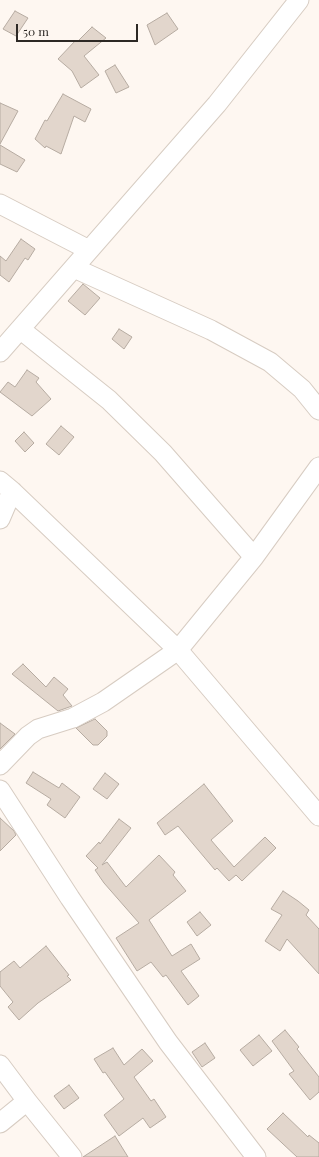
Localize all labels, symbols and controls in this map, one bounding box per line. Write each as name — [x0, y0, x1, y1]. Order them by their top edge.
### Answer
scale bar — [18, 16, 140, 42]
text: 50 m — [23, 23, 49, 39]

